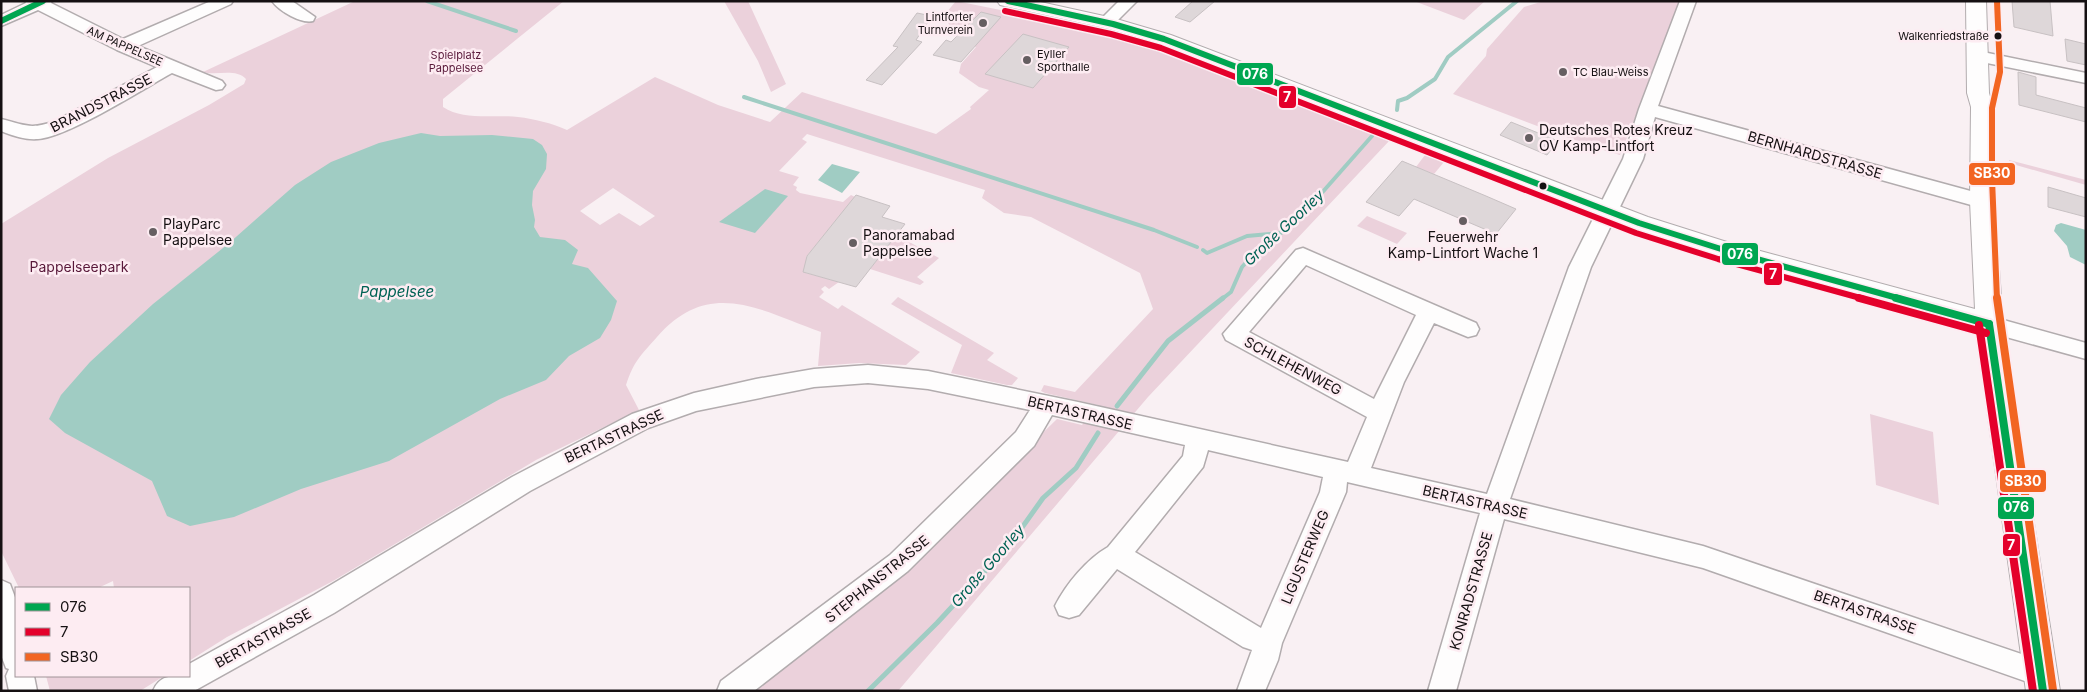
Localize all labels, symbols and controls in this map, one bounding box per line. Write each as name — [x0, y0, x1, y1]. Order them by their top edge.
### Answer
place label: Lintforter Turnverein — [918, 10, 973, 37]
marker: Lintforter Turnverein — [977, 17, 989, 29]
street label: AM PAPPELSEE — [85, 23, 165, 69]
place label: Walkenriedstraße — [1898, 29, 1989, 43]
marker: Walkenriedstraße — [1993, 31, 2003, 41]
place label: Eyller Sporthalle — [1037, 47, 1090, 74]
park label: Spielplatz Pappelsee — [429, 48, 483, 75]
marker: Eyller Sporthalle — [1021, 54, 1033, 66]
line badge: 076 — [1236, 62, 1274, 86]
text: 076 — [1242, 65, 1268, 82]
place label: TC Blau-Weiss — [1573, 65, 1649, 79]
marker: TC Blau-Weiss — [1557, 66, 1569, 78]
street label: BRANDSTRASSE — [47, 70, 154, 135]
line badge: 7 — [1278, 85, 1297, 109]
text: 7 — [1283, 88, 1291, 105]
place label: Deutsches Rotes Kreuz OV Kamp-Lintfort — [1539, 121, 1693, 154]
street label: BERNHARDSTRASSE — [1746, 127, 1884, 182]
marker: Deutsches Rotes Kreuz OV Kamp-Lintfort — [1523, 132, 1535, 144]
line badge: SB30 — [1968, 162, 2016, 186]
text: SB30 — [1974, 164, 2010, 181]
unlabelled marker — [1538, 181, 1548, 191]
water label: Große Goorley — [1239, 185, 1328, 270]
place label: PlayParc Pappelsee — [163, 215, 232, 248]
marker: Feuerwehr Kamp-Lintfort Wache 1 — [1457, 215, 1469, 227]
marker: PlayParc Pappelsee — [147, 226, 159, 238]
place label: Panoramabad Pappelsee — [863, 226, 955, 259]
place label: Feuerwehr Kamp-Lintfort Wache 1 — [1388, 228, 1538, 261]
marker: Panoramabad Pappelsee — [847, 237, 859, 249]
line badge: 076 — [1721, 242, 1759, 266]
text: 076 — [1727, 245, 1753, 262]
park label: Pappelseepark — [30, 258, 129, 275]
line badge: 7 — [1763, 262, 1783, 286]
text: 7 — [1769, 265, 1777, 282]
water label: Pappelsee — [360, 282, 434, 301]
street label: SCHLEHENWEG — [1242, 333, 1345, 398]
street label: BERTASTRASSE — [1026, 392, 1134, 433]
street label: BERTASTRASSE — [562, 405, 666, 466]
line badge: SB30 — [1999, 469, 2047, 493]
text: SB30 — [2005, 472, 2041, 489]
street label: BERTASTRASSE — [1421, 481, 1529, 522]
line badge: 076 — [1997, 496, 2035, 520]
text: 076 — [2003, 498, 2029, 515]
street label: LIGUSTERWEG — [1277, 507, 1332, 606]
water label: Große Goorley — [947, 520, 1029, 611]
street label: KONRADSTRASSE — [1446, 530, 1496, 652]
street label: STEPHANSTRASSE — [821, 531, 932, 626]
line badge: 7 — [2002, 533, 2021, 557]
text: 7 — [2007, 536, 2015, 553]
street label: BERTASTRASSE — [1812, 586, 1919, 637]
legend — [15, 587, 190, 677]
text: 076 — [60, 597, 87, 616]
street label: BERTASTRASSE — [212, 604, 314, 671]
text: 7 — [60, 622, 69, 641]
text: SB30 — [60, 647, 98, 666]

